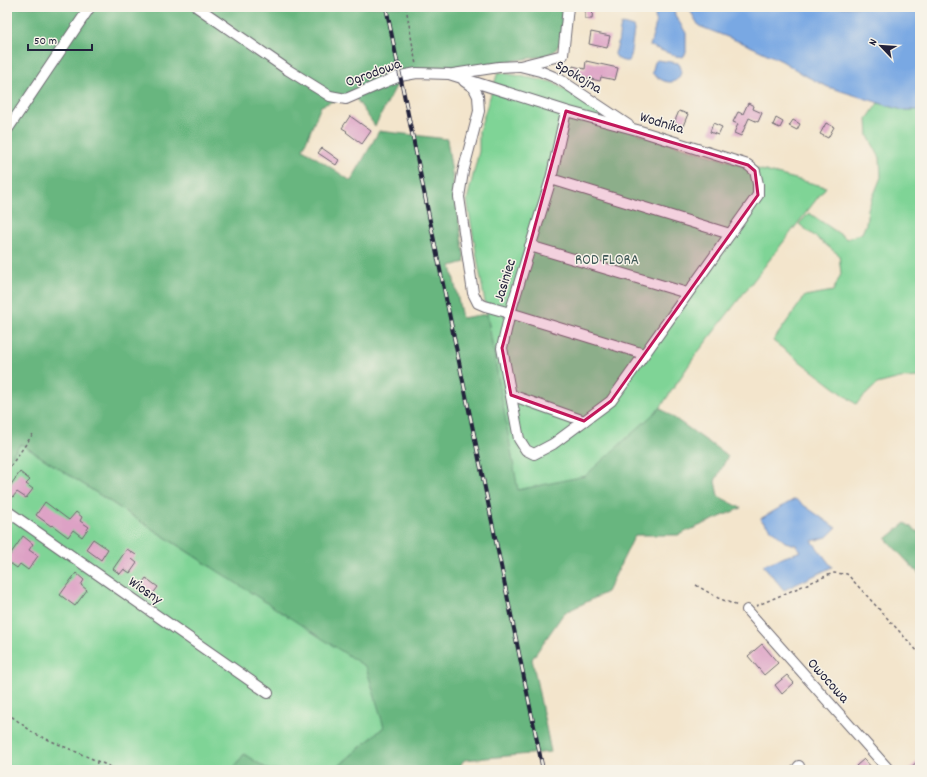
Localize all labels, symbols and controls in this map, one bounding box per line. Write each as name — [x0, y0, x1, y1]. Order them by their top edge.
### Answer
scale bar — [28, 26, 92, 52]
north arrow — [861, 26, 901, 66]
text: 50 m — [34, 33, 57, 50]
text: N — [865, 36, 882, 48]
street label: Ogrodowa — [343, 53, 406, 94]
street label: Spokojna — [550, 55, 606, 101]
street label: Wodnika — [637, 107, 687, 141]
park label: ROD FLORA — [575, 250, 639, 272]
street label: Jasiniec — [489, 256, 523, 305]
street label: Wiosny — [123, 572, 167, 612]
street label: Owocowa — [801, 654, 855, 710]

